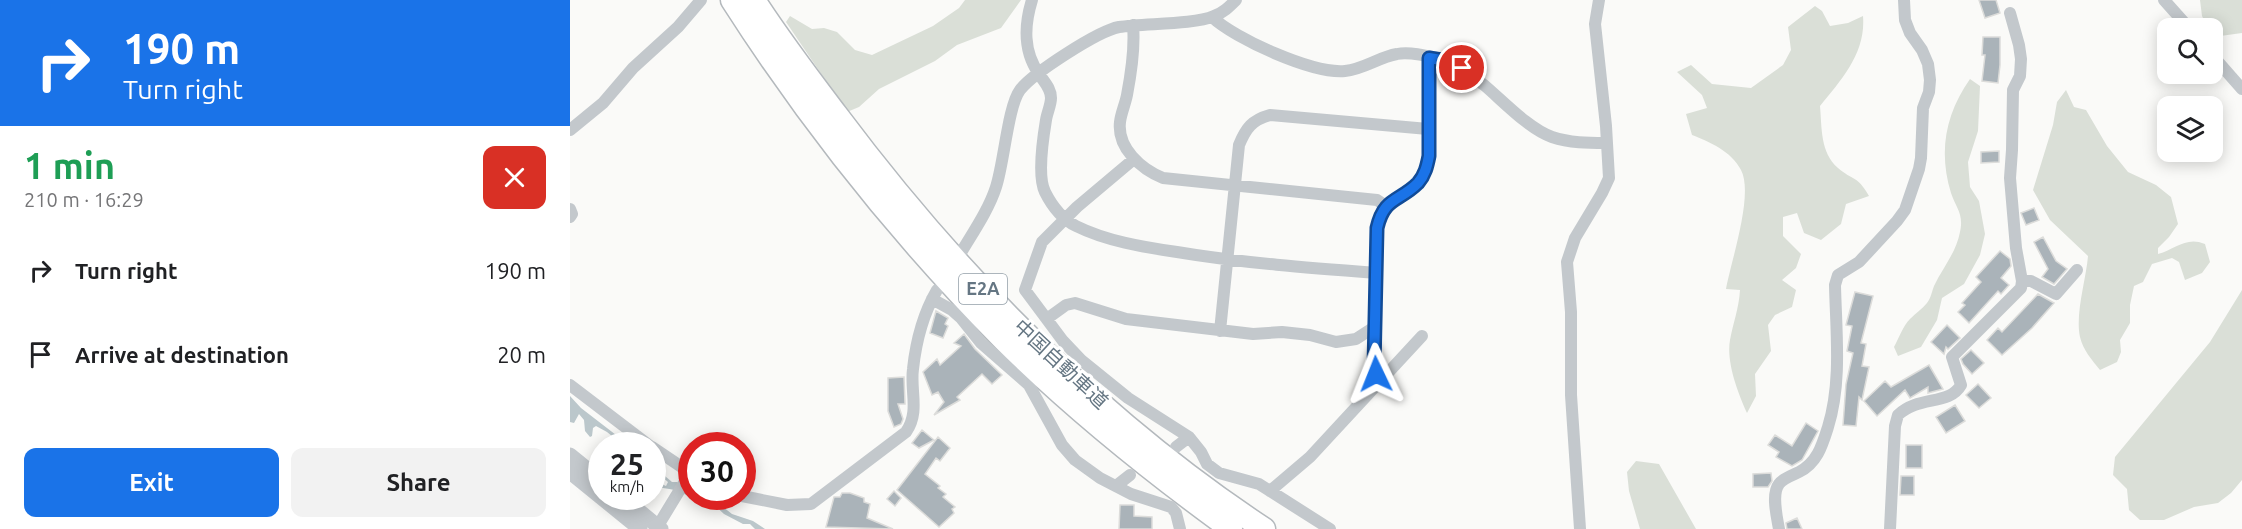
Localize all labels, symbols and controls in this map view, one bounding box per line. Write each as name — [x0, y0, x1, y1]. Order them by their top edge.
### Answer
map controls — [2157, 18, 2223, 162]
button: search — [2157, 18, 2223, 84]
icon: right — [24, 24, 102, 102]
text: 190 m — [123, 25, 240, 72]
pin — [1436, 42, 1487, 93]
icon: arrive — [1445, 51, 1478, 84]
text: Turn right — [123, 74, 243, 104]
button: layers — [2157, 96, 2223, 162]
text: 1 min — [24, 145, 115, 186]
button: close — [483, 146, 546, 209]
text: 210 m · 16:29 — [24, 188, 144, 211]
icon: right — [24, 254, 57, 287]
text: Turn right — [75, 258, 177, 283]
text: 190 m — [485, 258, 546, 283]
road number: E2A — [959, 274, 1007, 304]
street label: 中国自動車道 — [1010, 314, 1113, 413]
icon: arrive — [24, 338, 57, 371]
text: Arrive at destination — [75, 342, 289, 367]
text: 20 m — [497, 342, 546, 367]
position arrow — [1344, 342, 1408, 406]
speed limit sign: 30 — [678, 432, 756, 510]
text: 25 — [610, 447, 644, 481]
button: Exit — [24, 448, 279, 517]
button: Share — [291, 448, 546, 517]
text: km/h — [610, 478, 644, 495]

